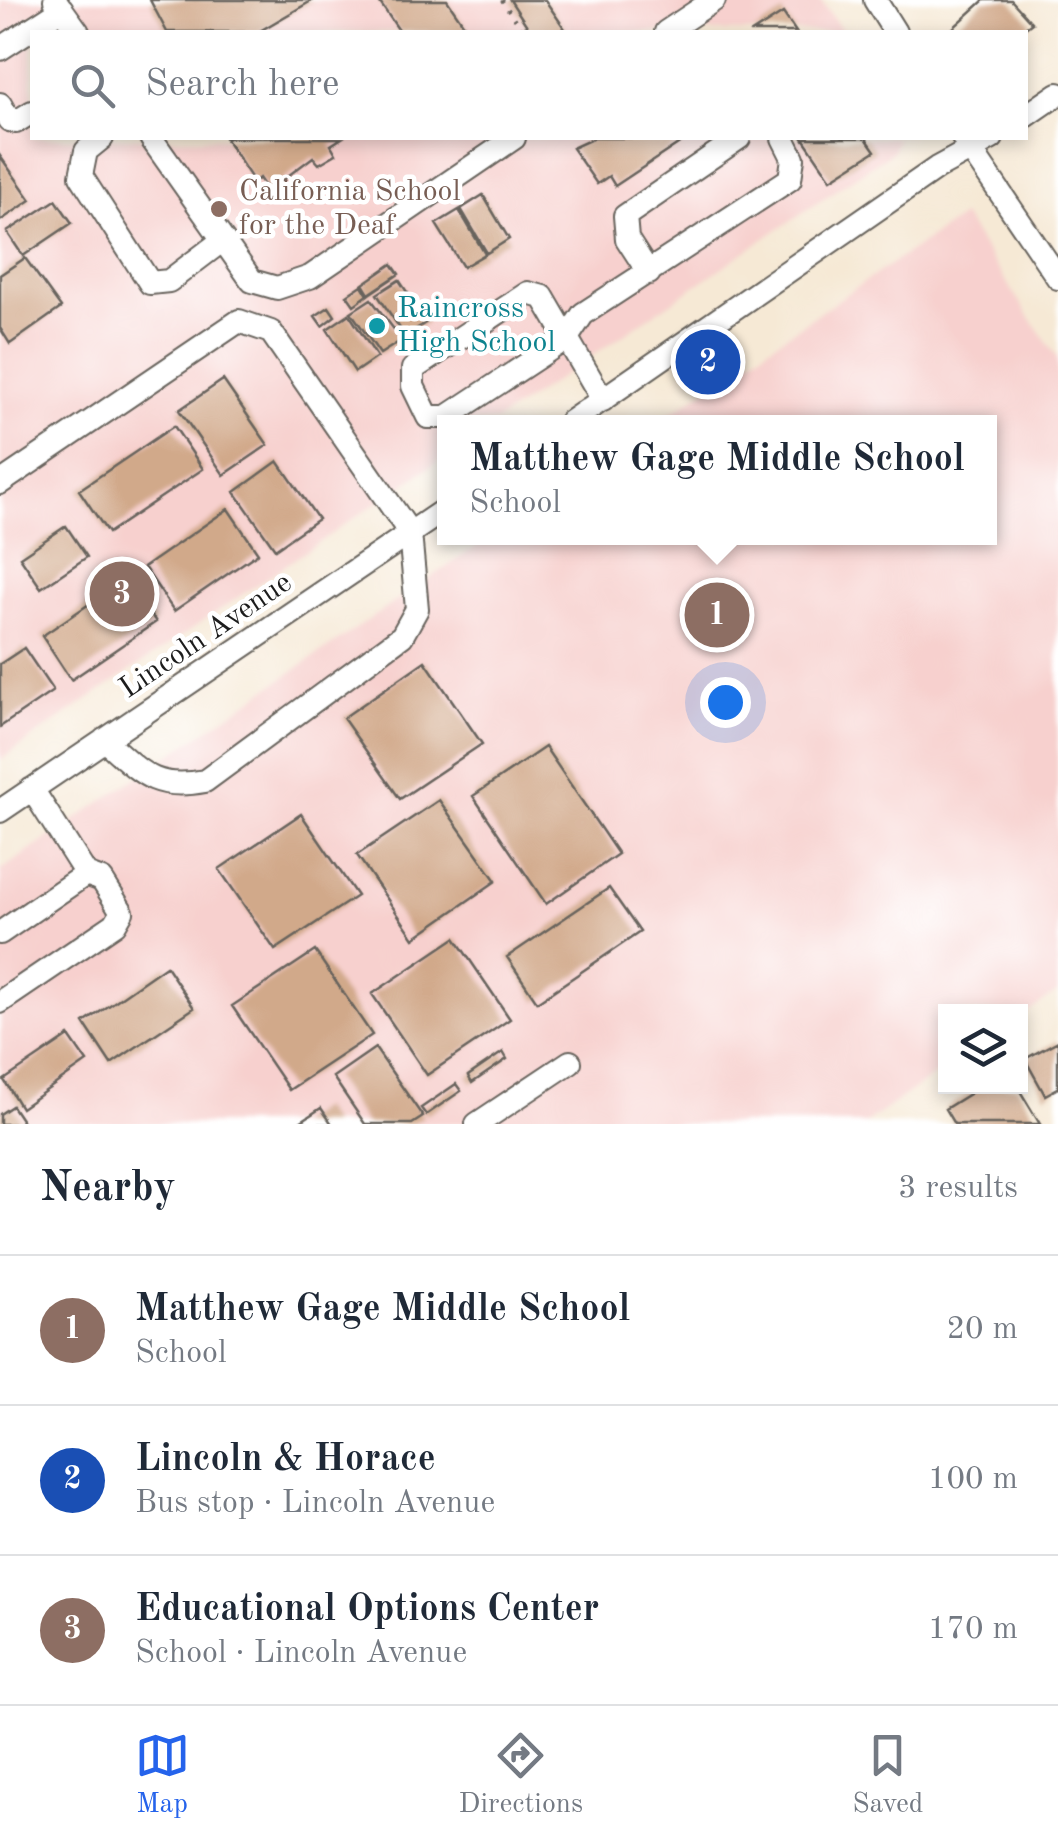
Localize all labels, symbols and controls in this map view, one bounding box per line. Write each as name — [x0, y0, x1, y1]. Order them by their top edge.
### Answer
search box — [30, 30, 1028, 140]
icon: search — [65, 58, 120, 113]
text: Search here — [145, 66, 340, 104]
place label: California School for the Deaf — [239, 177, 461, 241]
marker: California School for the Deaf — [208, 198, 230, 220]
place label: Raincross High School — [397, 294, 556, 358]
marker: Raincross High School — [366, 315, 388, 337]
pin: 2 — [676, 324, 740, 400]
popup — [437, 415, 997, 545]
text: Matthew Gage Middle School — [469, 441, 965, 479]
text: School — [469, 488, 561, 520]
pin: 3 — [90, 556, 154, 632]
street label: Lincoln Avenue — [115, 568, 297, 704]
pin: 1 — [684, 578, 750, 652]
your location — [700, 677, 751, 728]
map controls — [938, 1004, 1028, 1094]
button: layers — [938, 1004, 1028, 1094]
text: Nearby — [40, 1168, 176, 1210]
text: 3 results — [898, 1173, 1018, 1205]
text: Matthew Gage Middle School — [135, 1291, 630, 1329]
text: 1 — [63, 1314, 82, 1346]
text: 20 m — [947, 1314, 1018, 1346]
text: School — [135, 1338, 227, 1370]
text: Lincoln & Horace — [135, 1441, 436, 1479]
text: 2 — [63, 1464, 82, 1496]
text: 100 m — [928, 1464, 1018, 1496]
text: Bus stop · Lincoln Avenue — [135, 1488, 495, 1520]
text: Educational Options Center — [135, 1591, 599, 1629]
text: 3 — [63, 1614, 82, 1646]
text: 170 m — [928, 1614, 1018, 1646]
text: School · Lincoln Avenue — [135, 1638, 467, 1670]
tab: Map — [135, 1728, 190, 1823]
tab: Directions — [459, 1728, 583, 1823]
tab: Saved — [852, 1728, 923, 1823]

